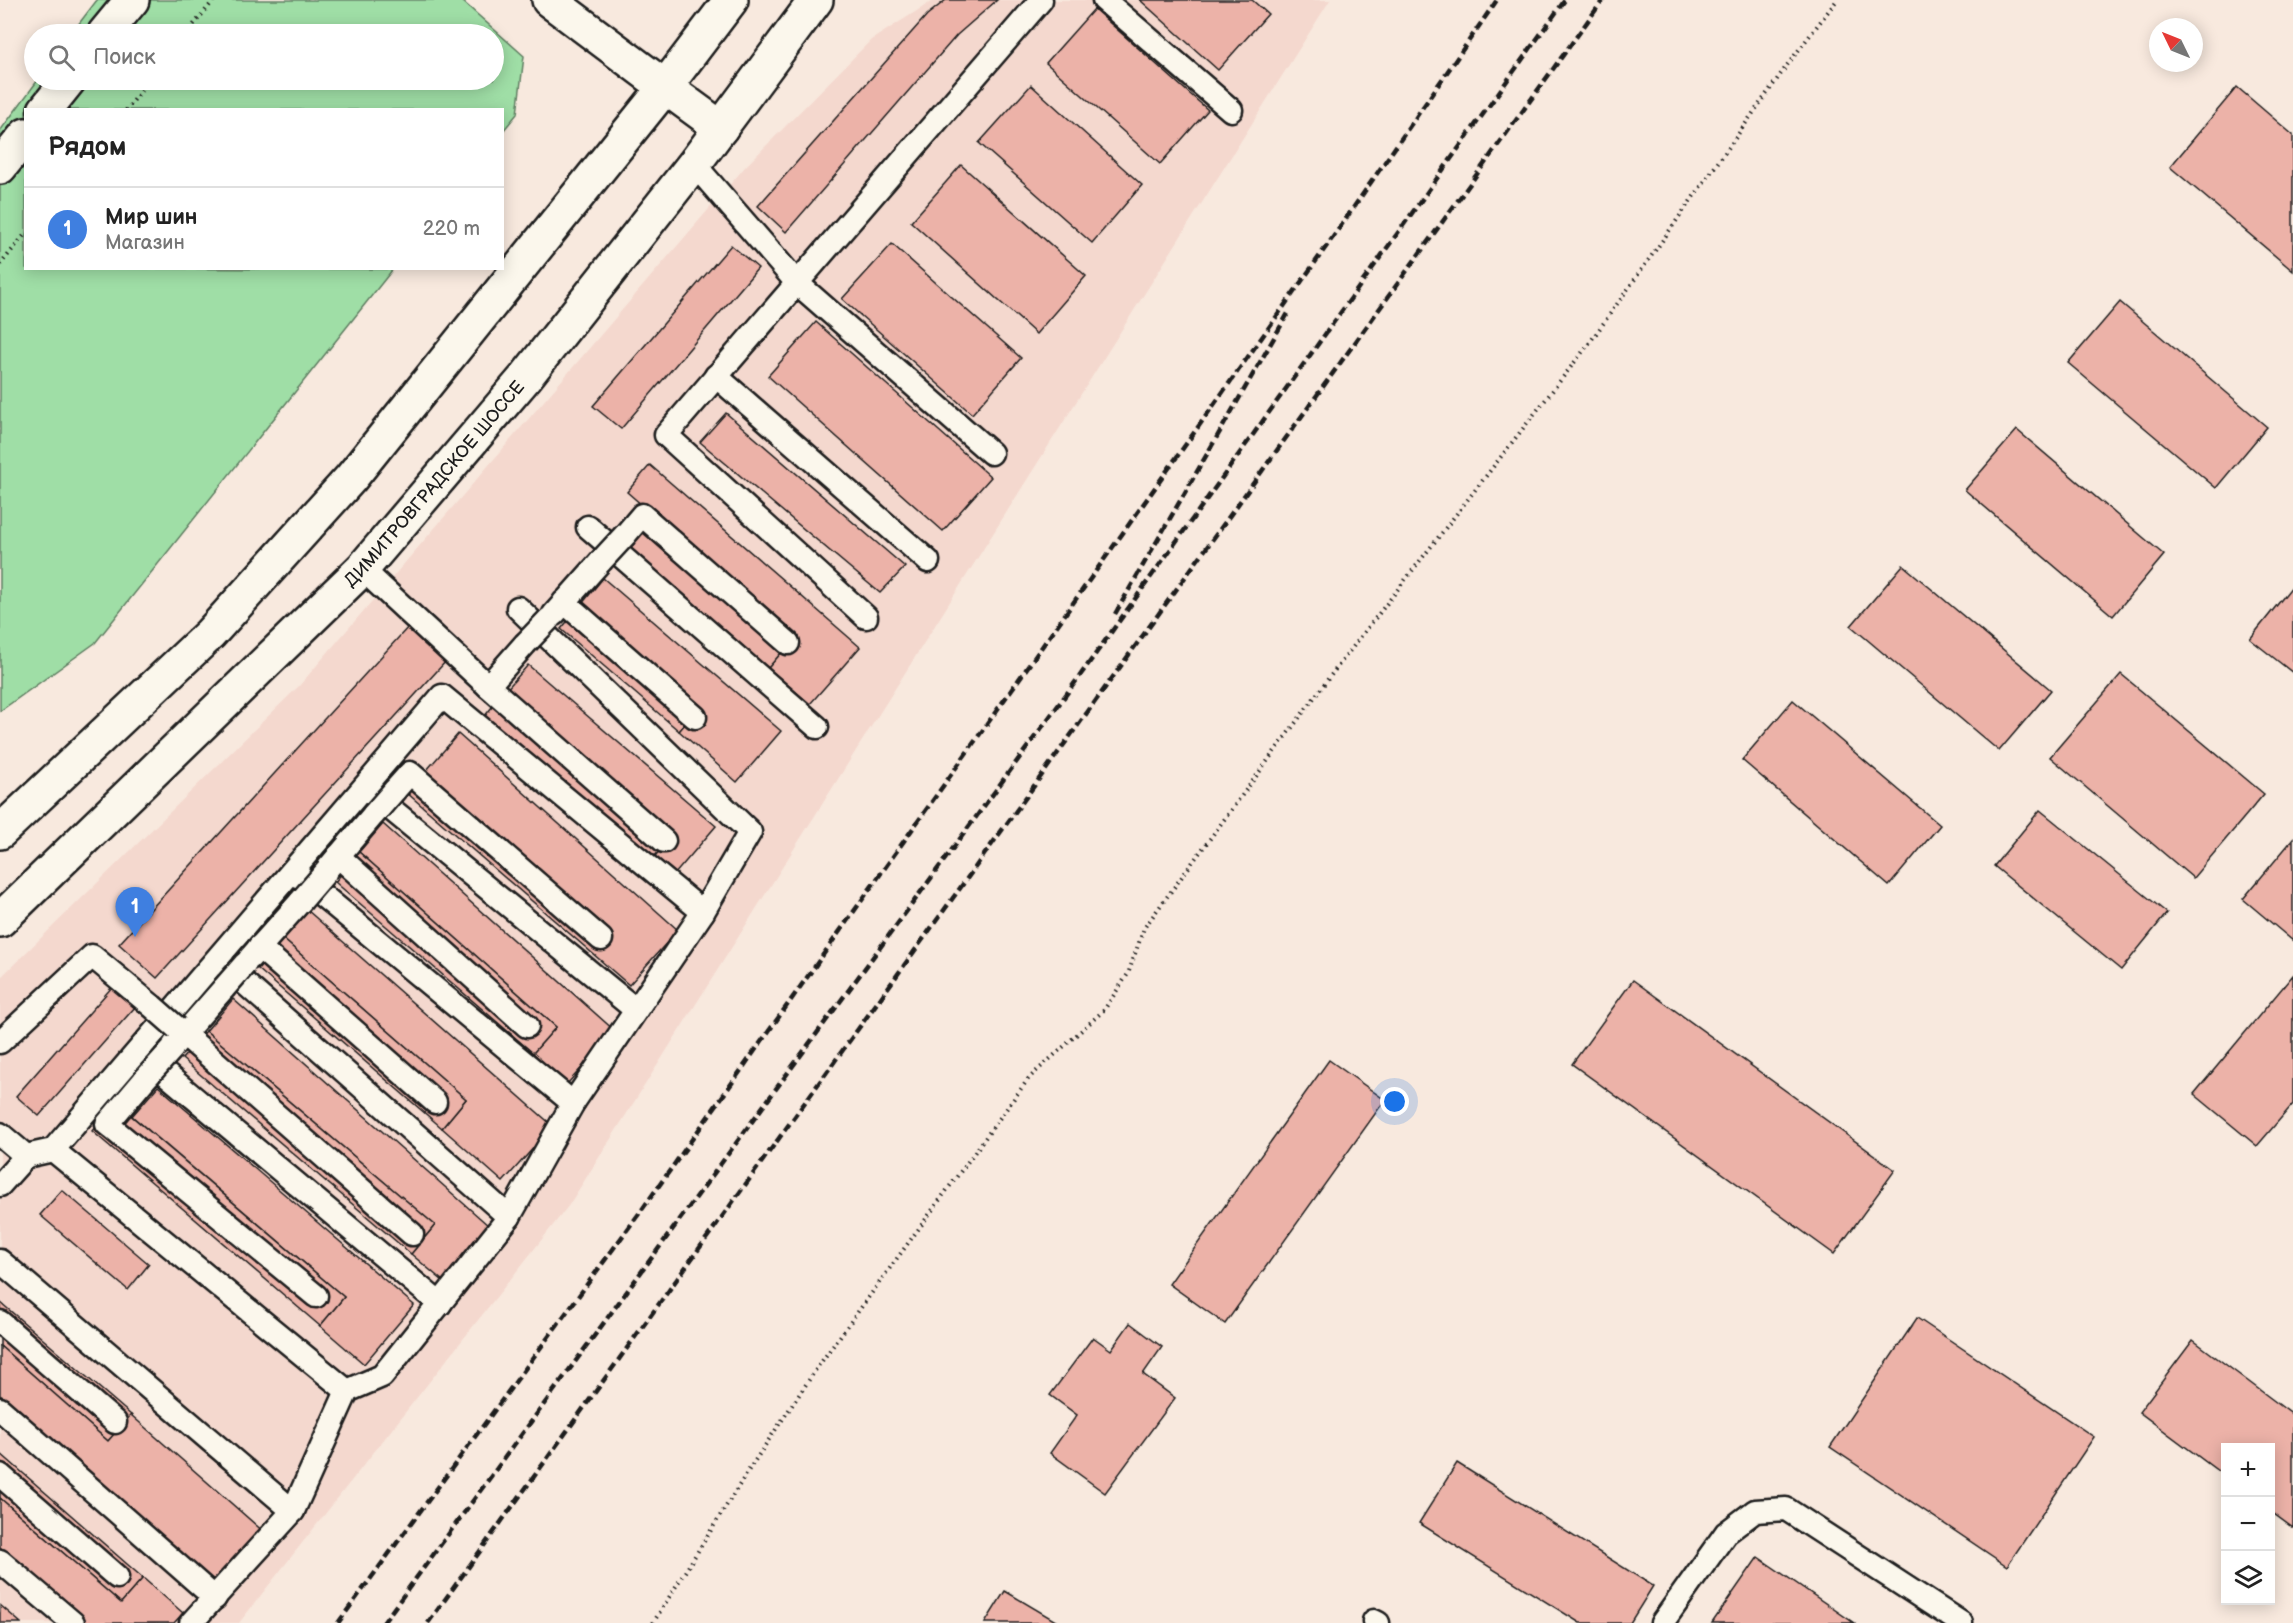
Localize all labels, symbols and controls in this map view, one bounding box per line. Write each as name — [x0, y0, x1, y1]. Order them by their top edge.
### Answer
north arrow — [2149, 18, 2203, 72]
search box — [24, 24, 504, 90]
icon: search — [45, 41, 78, 74]
text: Поиск — [93, 44, 156, 71]
text: Рядом — [48, 132, 126, 163]
text: Мир шин — [105, 204, 197, 231]
text: 1 — [63, 217, 72, 241]
text: 220 m — [423, 217, 480, 241]
text: Магазин — [105, 231, 185, 255]
street label: ДИМИТРОВГРАДСКОЕ ШОССЕ — [340, 376, 529, 591]
pin: 1 — [116, 888, 154, 937]
your location — [1380, 1087, 1409, 1116]
map controls — [2221, 1443, 2275, 1605]
button: + — [2221, 1443, 2275, 1497]
button: − — [2221, 1497, 2275, 1551]
button: layers — [2221, 1551, 2275, 1605]

